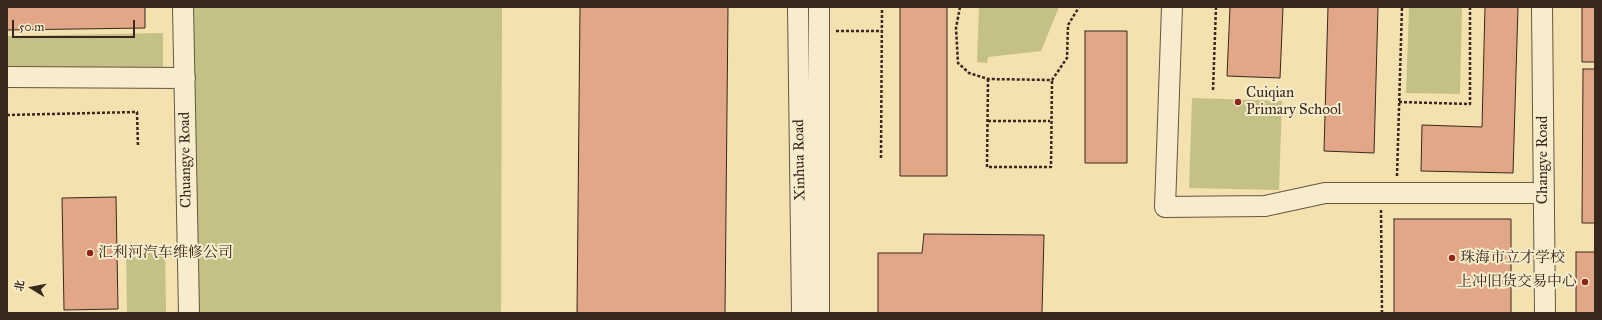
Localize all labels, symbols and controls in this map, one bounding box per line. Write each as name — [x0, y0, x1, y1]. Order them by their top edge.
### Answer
scale bar — [14, 12, 137, 38]
text: 50 m — [19, 20, 44, 34]
place label: Cuiqian Primary School — [1246, 84, 1342, 119]
marker: Cuiqian Primary School — [1233, 97, 1243, 107]
street label: Chuangye Road — [176, 112, 196, 208]
street label: Changye Road — [1534, 116, 1552, 204]
street label: Xinhua Road — [790, 119, 810, 201]
place label: 汇利河汽车维修公司 — [98, 244, 233, 262]
marker: 汇利河汽车维修公司 — [85, 248, 95, 258]
place label: 珠海市立才学校 — [1460, 249, 1565, 267]
marker: 珠海市立才学校 — [1447, 253, 1457, 263]
north arrow — [12, 268, 52, 308]
place label: 上冲旧货交易中心 — [1457, 273, 1577, 291]
marker: 上冲旧货交易中心 — [1580, 277, 1590, 287]
text: 北 — [12, 279, 27, 292]

